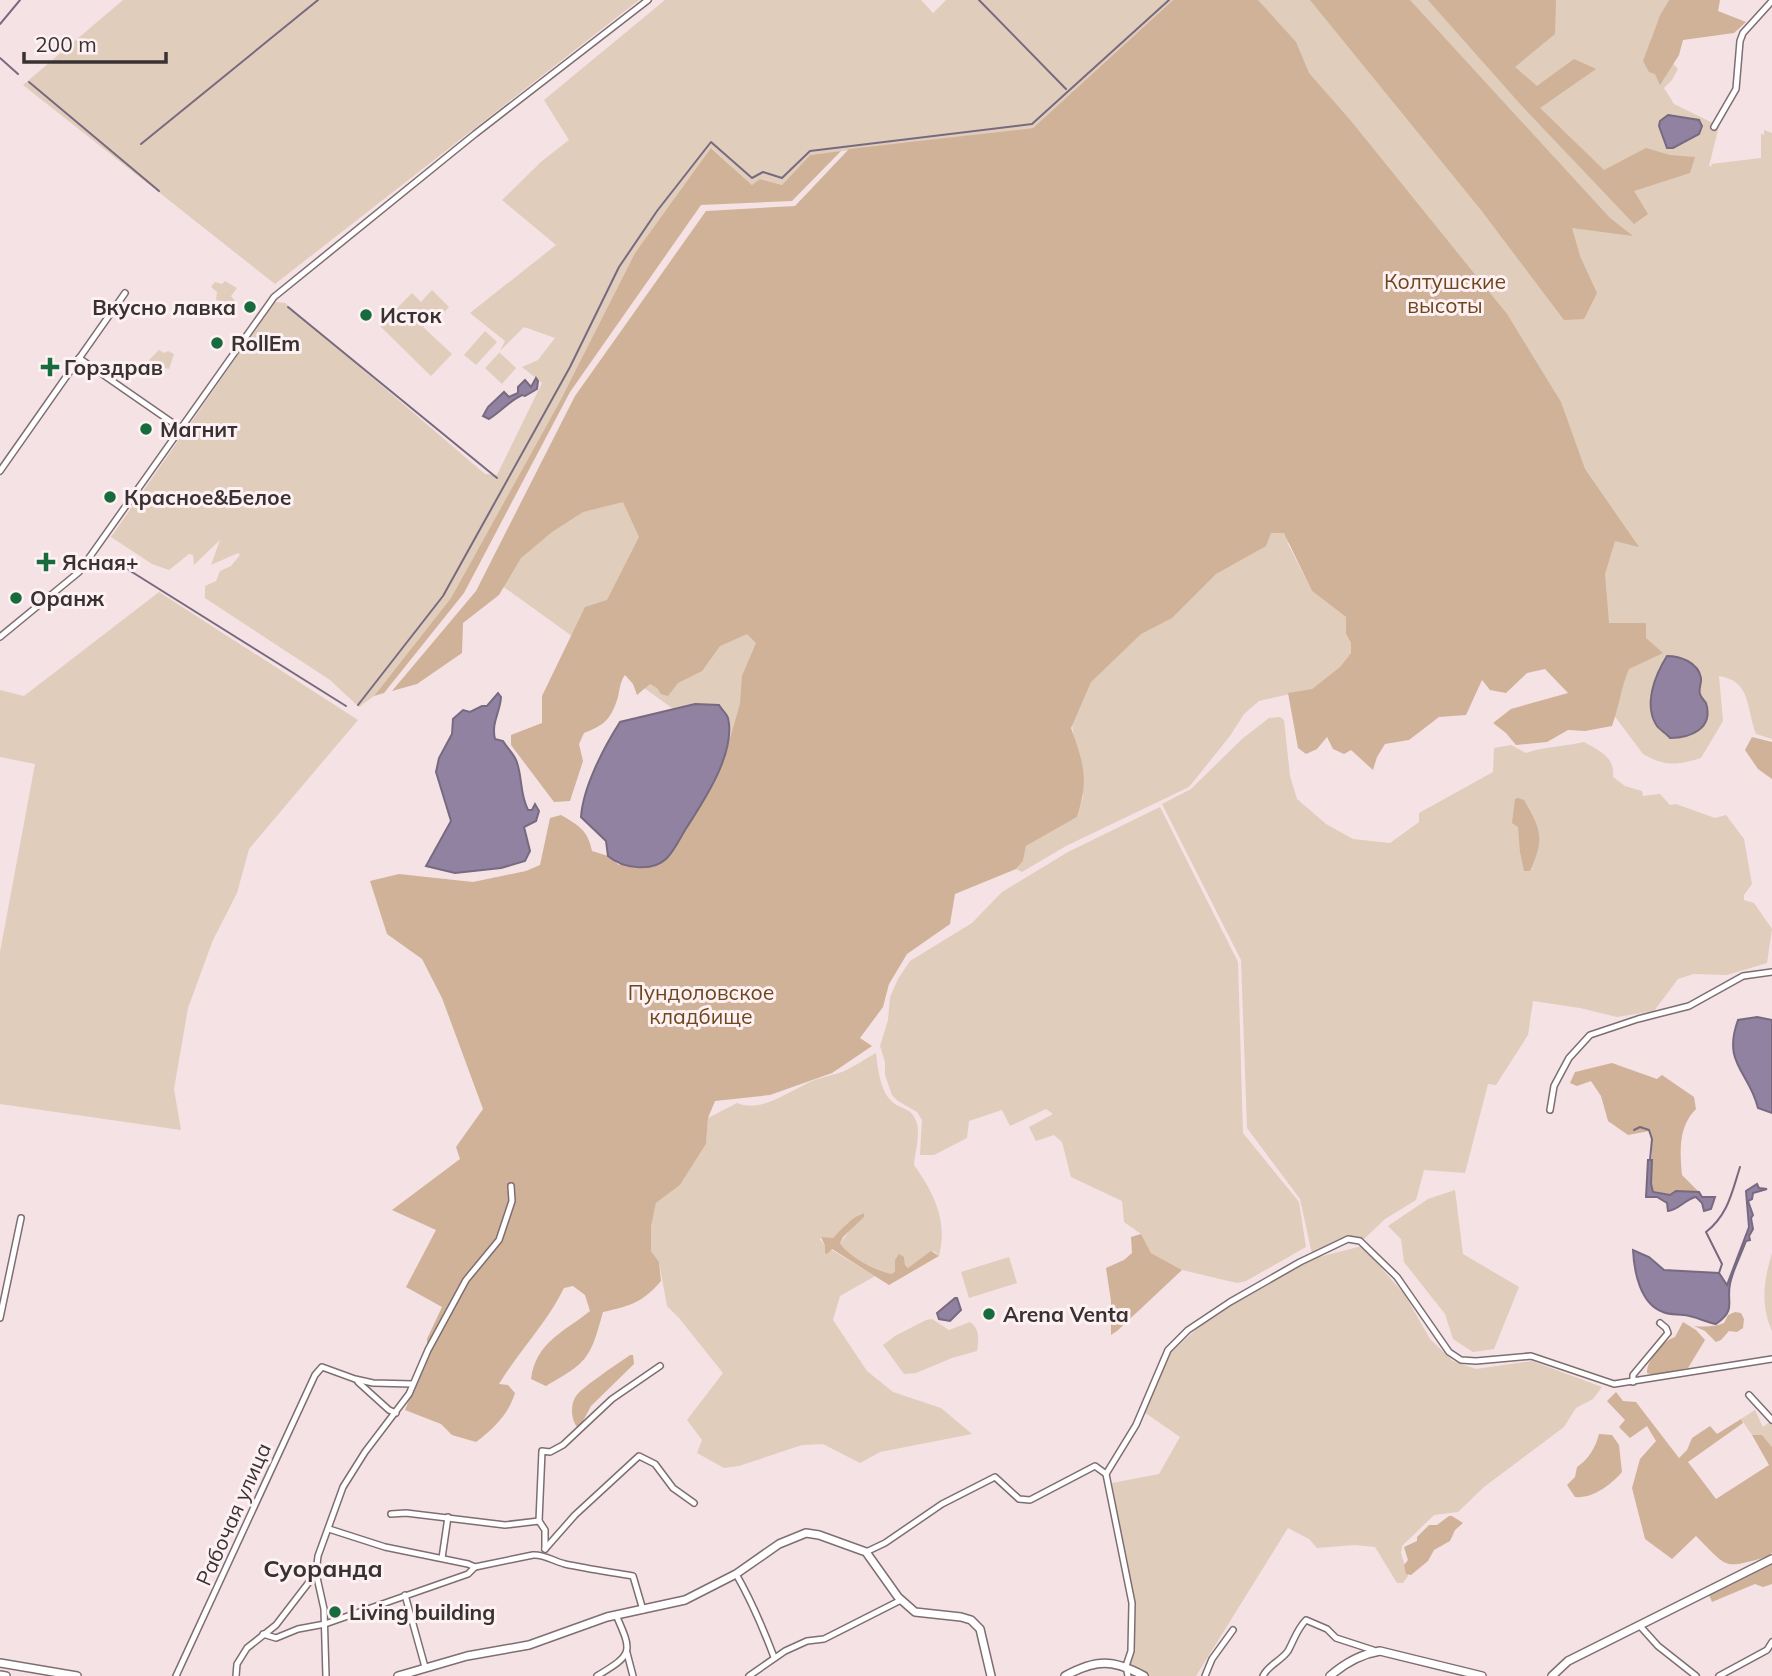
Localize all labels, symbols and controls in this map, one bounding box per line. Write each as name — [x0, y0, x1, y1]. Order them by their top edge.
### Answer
scale bar — [24, 21, 166, 65]
text: 200 m — [35, 31, 97, 57]
park label: Колтушские высоты — [1384, 268, 1506, 318]
place label: Вкусно лавка — [92, 294, 236, 320]
marker: Вкусно лавка — [242, 299, 258, 315]
place label: Исток — [380, 302, 443, 328]
marker: Исток — [358, 307, 374, 323]
place label: RollEm — [231, 330, 300, 356]
marker: RollEm — [209, 335, 225, 351]
place label: Горздрав — [64, 354, 163, 380]
marker: Горздрав — [42, 359, 58, 375]
place label: Магнит — [160, 416, 238, 442]
marker: Магнит — [138, 421, 154, 437]
place label: Красное&Белое — [124, 484, 292, 510]
marker: Красное&Белое — [102, 489, 118, 505]
place label: Ясная+ — [62, 549, 139, 575]
marker: Ясная+ — [36, 552, 56, 572]
place label: Оранж — [30, 585, 104, 611]
marker: Оранж — [8, 590, 24, 606]
park label: Пундоловское кладбище — [628, 979, 774, 1029]
place label: Arena Venta — [1003, 1301, 1129, 1327]
marker: Arena Venta — [981, 1306, 997, 1322]
street label: Рабочая улица — [190, 1439, 276, 1589]
district label: Суоранда — [263, 1553, 383, 1583]
place label: Living building — [349, 1599, 495, 1625]
marker: Living building — [327, 1604, 343, 1620]

